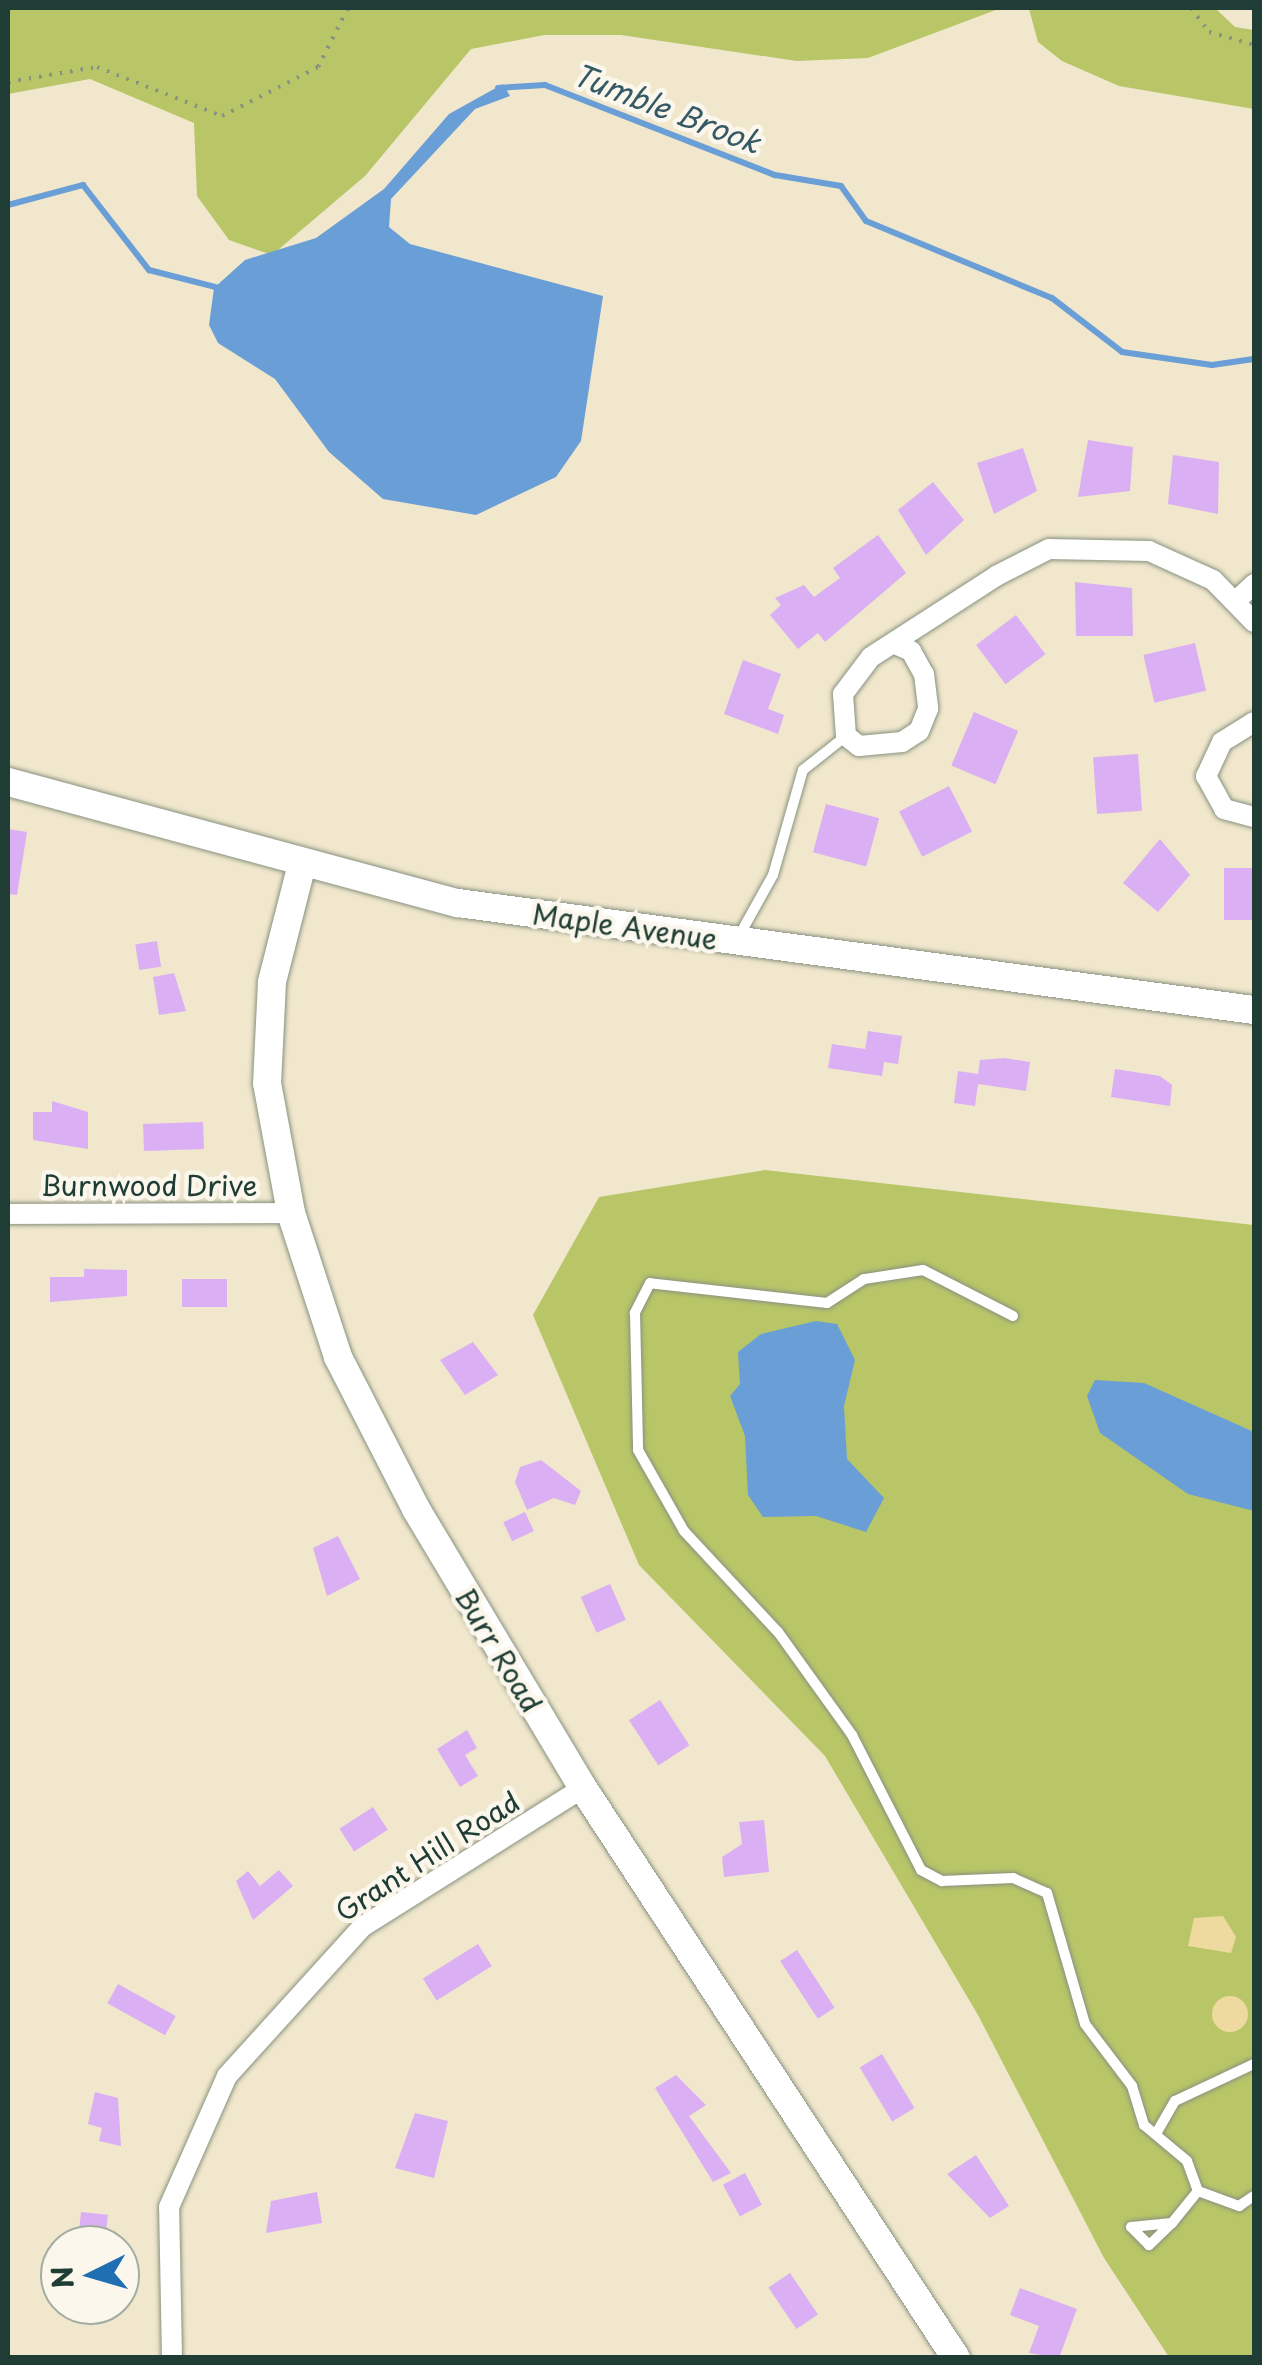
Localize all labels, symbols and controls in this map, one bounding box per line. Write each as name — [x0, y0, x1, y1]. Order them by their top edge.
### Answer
water label: Tumble Brook — [568, 55, 766, 161]
street label: Maple Avenue — [530, 896, 720, 956]
street label: Burnwood Drive — [40, 1168, 258, 1202]
street label: Burr Road — [449, 1582, 549, 1718]
street label: Grant Hill Road — [329, 1784, 525, 1928]
north arrow — [40, 2225, 140, 2325]
text: N — [39, 2265, 84, 2290]

